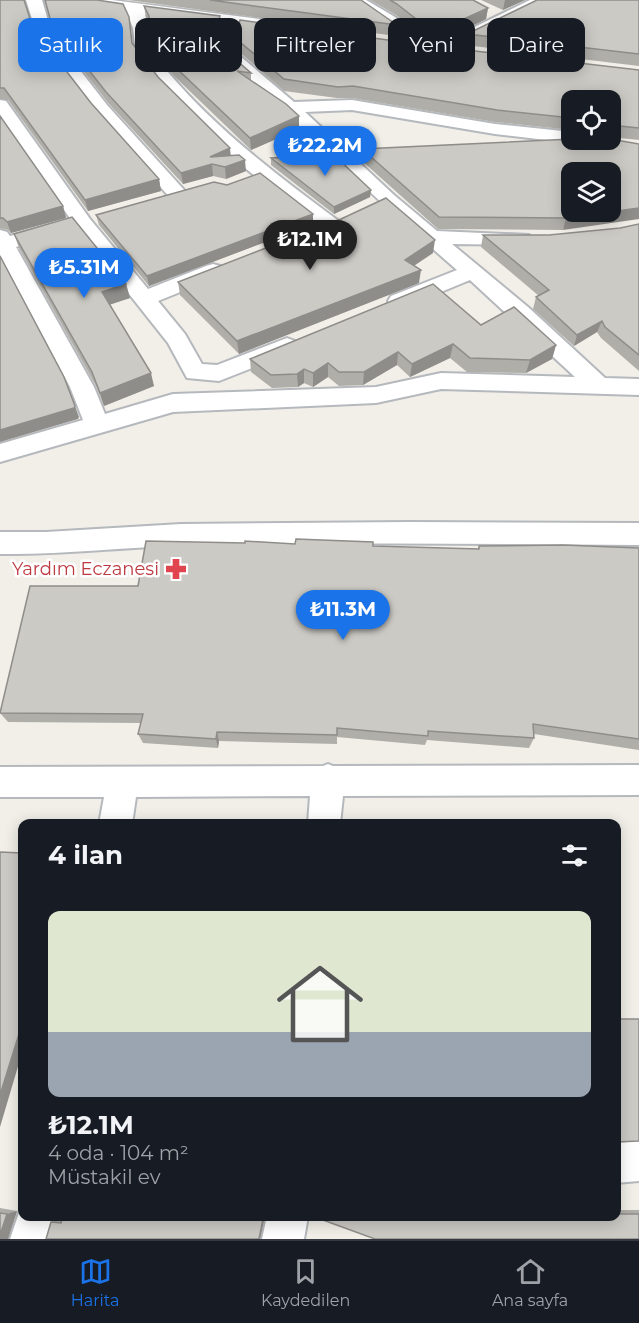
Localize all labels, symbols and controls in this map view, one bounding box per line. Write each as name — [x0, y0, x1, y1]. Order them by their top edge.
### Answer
chip: Satılık — [18, 18, 123, 72]
chip: Kiralık — [135, 18, 242, 72]
chip: Filtreler — [254, 18, 376, 72]
chip: Yeni — [388, 18, 475, 72]
chip: Daire — [487, 18, 585, 72]
map controls — [561, 90, 621, 222]
button: locate — [561, 90, 621, 150]
pin: ₺22.2M — [276, 126, 374, 177]
text: ₺22.2M — [288, 133, 362, 157]
button: layers — [561, 162, 621, 222]
pin: ₺12.1M — [261, 220, 359, 271]
text: ₺12.1M — [277, 227, 343, 251]
pin: ₺5.31M — [35, 248, 133, 299]
text: ₺5.31M — [48, 255, 120, 279]
pharmacy icon: Yardım Eczanesi — [164, 557, 188, 581]
place label: Yardım Eczanesi — [12, 558, 159, 580]
pin: ₺11.3M — [294, 590, 392, 641]
text: ₺11.3M — [310, 597, 376, 621]
text: 4 ilan — [48, 839, 123, 871]
icon: filters — [558, 839, 591, 872]
icon: home — [266, 950, 374, 1058]
text: ₺12.1M — [48, 1109, 134, 1141]
text: 4 oda · 104 m² — [48, 1141, 189, 1165]
text: Müstakil ev — [48, 1165, 161, 1189]
tab: Harita — [71, 1255, 119, 1310]
tab: Kaydedilen — [261, 1255, 350, 1310]
tab: Ana sayfa — [492, 1255, 568, 1310]

